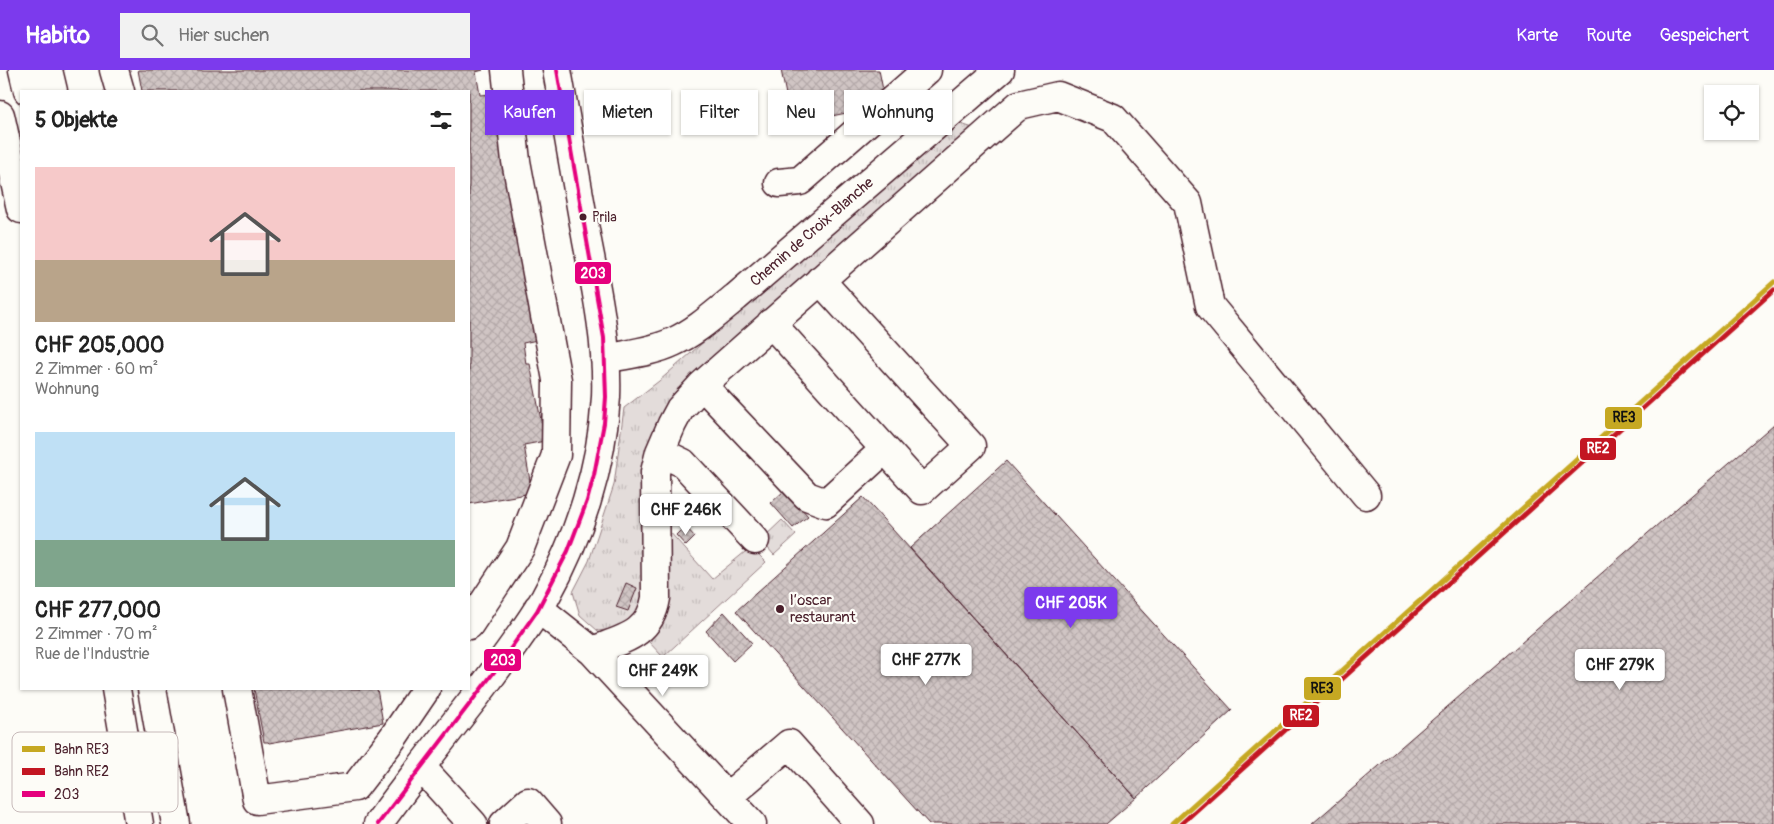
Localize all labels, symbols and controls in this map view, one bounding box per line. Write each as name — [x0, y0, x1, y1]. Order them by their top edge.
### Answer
search box — [120, 13, 470, 58]
text: Habito — [25, 21, 90, 50]
icon: search — [138, 21, 166, 49]
text: Hier suchen — [178, 23, 270, 47]
text: Karte — [1516, 24, 1558, 47]
text: Route — [1586, 24, 1631, 47]
text: Gespeichert — [1659, 24, 1749, 47]
map controls — [1704, 85, 1759, 140]
button: locate — [1704, 85, 1759, 140]
chip: Kaufen — [485, 90, 574, 135]
chip: Mieten — [584, 90, 671, 135]
chip: Filter — [681, 90, 758, 135]
chip: Neu — [768, 90, 834, 135]
chip: Wohnung — [844, 90, 952, 135]
icon: filters — [427, 106, 455, 134]
text: 5 Objekte — [35, 107, 117, 134]
street label: Chemin de Croix-Blanche — [746, 173, 878, 291]
icon: home — [200, 199, 290, 289]
place label: Prila — [592, 209, 617, 226]
marker: Prila — [578, 212, 588, 222]
line badge: 203 — [574, 261, 612, 285]
text: 203 — [580, 265, 606, 282]
text: CHF 205,000 — [35, 332, 164, 359]
text: 2 Zimmer · 60 m² — [35, 359, 158, 379]
text: Wohnung — [35, 379, 99, 399]
line badge: RE3 — [1604, 406, 1643, 430]
text: RE3 — [1612, 409, 1636, 426]
line badge: RE2 — [1579, 437, 1617, 461]
text: RE2 — [1586, 440, 1610, 457]
icon: home — [200, 464, 290, 554]
pin: CHF 246K — [634, 494, 738, 536]
text: CHF 246K — [651, 500, 721, 520]
pin: CHF 205K — [1019, 586, 1123, 629]
place label: l’oscar restaurant — [790, 591, 857, 627]
text: CHF 205K — [1035, 593, 1107, 613]
text: CHF 277,000 — [35, 597, 161, 624]
marker: l’oscar restaurant — [774, 603, 786, 615]
text: 2 Zimmer · 70 m² — [35, 624, 157, 644]
text: Rue de l'Industrie — [35, 644, 150, 664]
pin: CHF 277K — [874, 644, 978, 686]
line badge: 203 — [483, 648, 522, 672]
pin: CHF 279K — [1568, 648, 1672, 691]
text: CHF 277K — [892, 650, 960, 670]
text: 203 — [490, 652, 516, 669]
pin: CHF 249K — [611, 654, 715, 697]
text: CHF 279K — [1586, 655, 1654, 675]
text: CHF 249K — [628, 661, 698, 681]
line badge: RE3 — [1303, 676, 1342, 701]
text: RE3 — [1310, 680, 1334, 697]
line badge: RE2 — [1282, 704, 1320, 728]
text: RE2 — [1289, 707, 1313, 724]
legend — [12, 732, 178, 812]
text: Bahn RE3 — [54, 741, 109, 758]
text: Bahn RE2 — [54, 763, 109, 780]
text: 203 — [54, 786, 79, 803]

